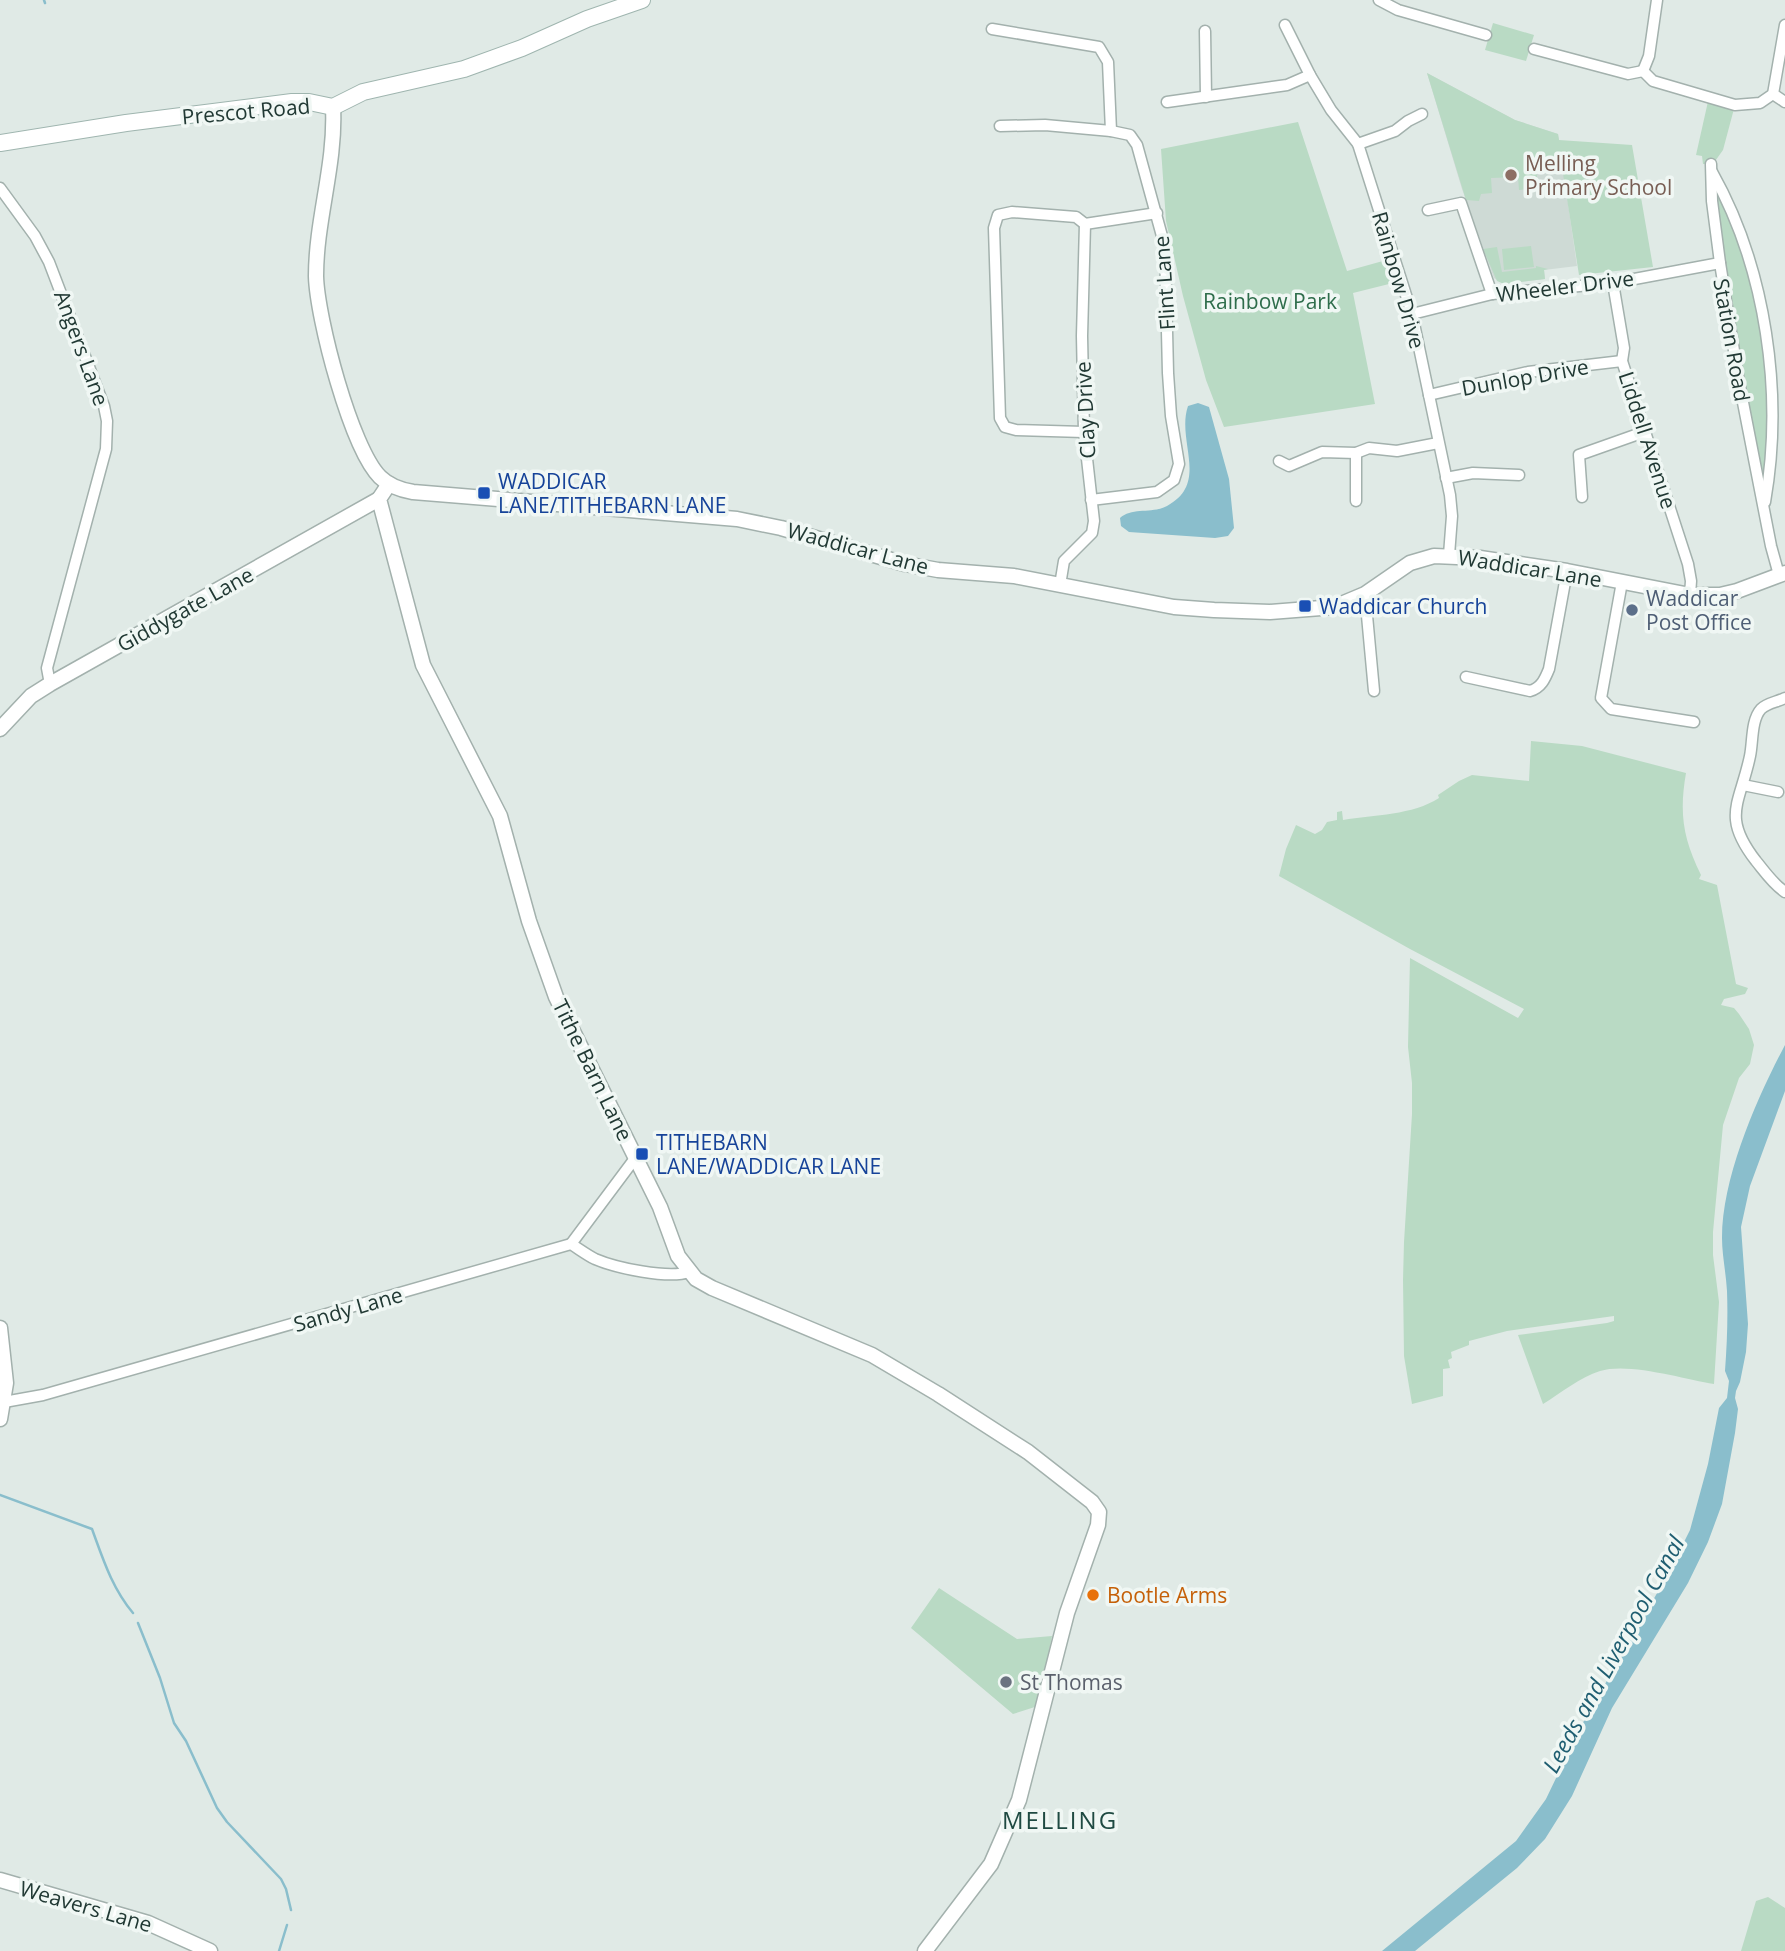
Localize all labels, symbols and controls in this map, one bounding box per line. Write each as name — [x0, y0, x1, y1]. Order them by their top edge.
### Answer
street label: Prescot Road — [181, 91, 311, 131]
place label: Melling Primary School — [1525, 149, 1672, 201]
marker: Melling Primary School — [1503, 167, 1519, 183]
street label: Rainbow Drive — [1366, 208, 1432, 352]
street label: Flint Lane — [1147, 235, 1181, 331]
street label: Wheeler Drive — [1495, 264, 1635, 308]
street label: Station Road — [1707, 276, 1757, 404]
street label: Angers Lane — [48, 286, 116, 410]
park label: Rainbow Park — [1203, 287, 1337, 315]
street label: Dunlop Drive — [1459, 352, 1591, 402]
street label: Clay Drive — [1068, 361, 1102, 459]
street label: Liddell Avenue — [1613, 368, 1683, 512]
place label: WADDICAR LANE/TITHEBARN LANE — [498, 467, 726, 519]
marker: WADDICAR LANE/TITHEBARN LANE — [476, 485, 492, 501]
street label: Waddicar Lane — [784, 516, 932, 580]
street label: Waddicar Lane — [1456, 543, 1604, 593]
street label: Giddygate Lane — [112, 560, 258, 658]
place label: Waddicar Post Office — [1646, 584, 1752, 636]
place label: Waddicar Church — [1319, 592, 1487, 620]
marker: Waddicar Church — [1297, 598, 1313, 614]
marker: Waddicar Post Office — [1624, 602, 1640, 618]
street label: Tithe Barn Lane — [547, 995, 639, 1145]
place label: TITHEBARN LANE/WADDICAR LANE — [656, 1128, 881, 1180]
marker: TITHEBARN LANE/WADDICAR LANE — [634, 1146, 650, 1162]
street label: Sandy Lane — [290, 1280, 406, 1338]
water label: Leeds and Liverpool Canal — [1534, 1529, 1692, 1778]
place label: Bootle Arms — [1107, 1581, 1227, 1609]
marker: Bootle Arms — [1085, 1587, 1101, 1603]
place label: St Thomas — [1020, 1668, 1123, 1696]
marker: St Thomas — [998, 1674, 1014, 1690]
district label: MELLING — [1002, 1803, 1118, 1836]
street label: Weavers Lane — [17, 1874, 155, 1938]

